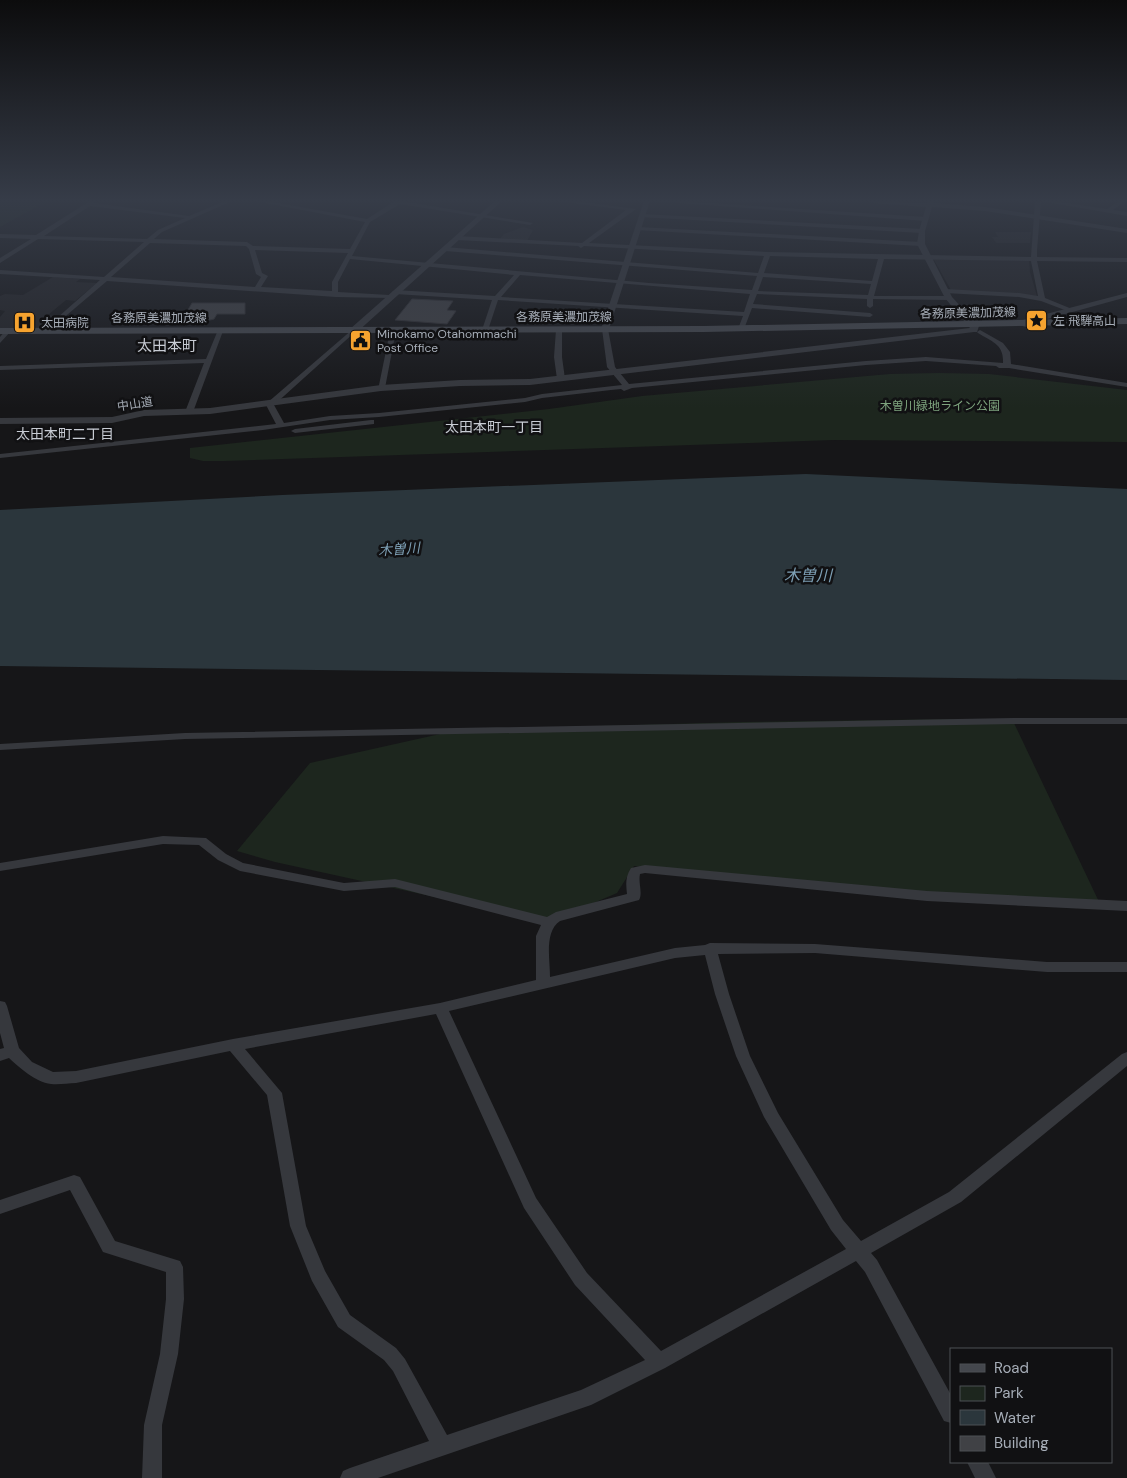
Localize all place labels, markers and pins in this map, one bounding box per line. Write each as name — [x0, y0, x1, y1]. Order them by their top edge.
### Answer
place icon: 左 飛騨高山 — [1025, 309, 1049, 333]
hospital icon: 太田病院 — [13, 311, 37, 335]
place label: 左 飛騨高山 — [1053, 313, 1116, 329]
place label: 太田病院 — [41, 315, 89, 331]
place label: Minokamo Otahommachi Post Office — [377, 326, 517, 356]
public building icon: Minokamo Otahommachi Post Office — [349, 329, 373, 353]

